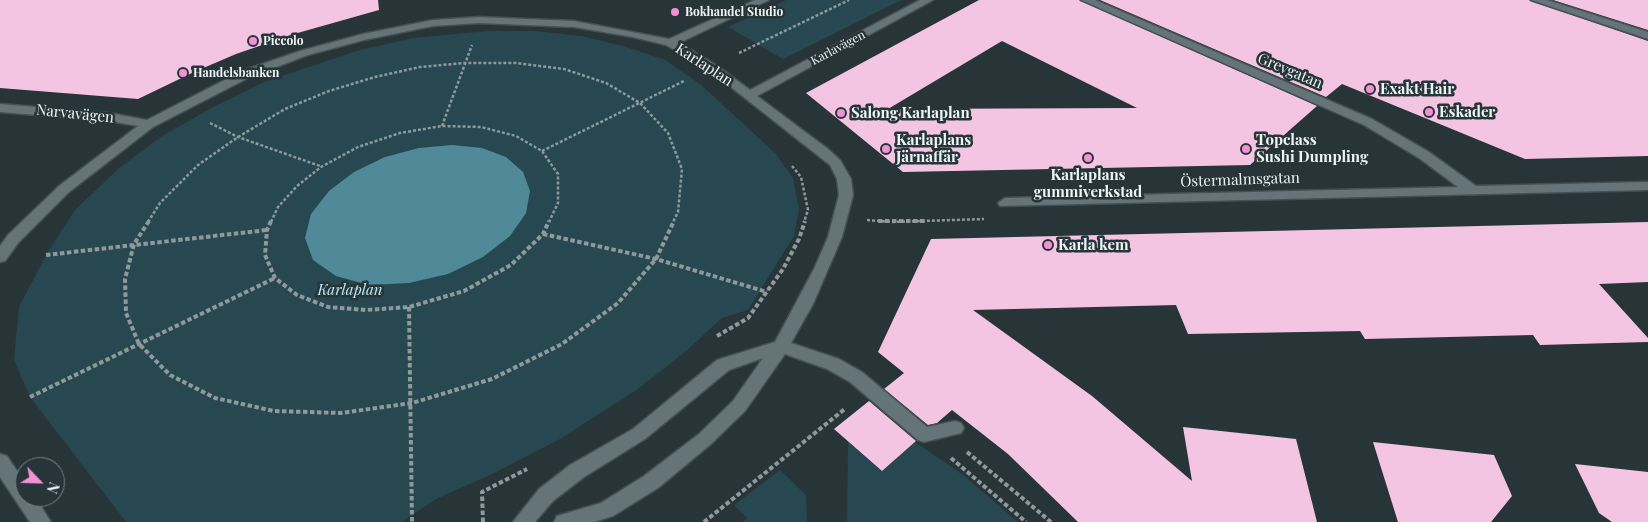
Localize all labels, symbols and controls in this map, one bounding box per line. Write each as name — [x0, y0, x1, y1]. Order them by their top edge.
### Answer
place label: Bokhandel Studio — [685, 5, 783, 19]
marker: Bokhandel Studio — [669, 6, 681, 18]
street label: Karlavägen — [808, 28, 868, 68]
place label: Piccolo — [263, 34, 303, 48]
marker: Piccolo — [247, 35, 259, 47]
street label: Karlaplan — [672, 40, 736, 90]
street label: Grevgatan — [1255, 49, 1325, 93]
place label: Handelsbanken — [193, 66, 279, 80]
marker: Handelsbanken — [177, 67, 189, 79]
place label: Exakt Hair — [1380, 80, 1454, 98]
marker: Exakt Hair — [1364, 83, 1376, 95]
street label: Narvavägen — [35, 101, 115, 127]
place label: Eskader — [1439, 103, 1495, 121]
place label: Salong Karlaplan — [851, 104, 970, 122]
marker: Eskader — [1423, 106, 1435, 118]
marker: Salong Karlaplan — [835, 107, 847, 119]
place label: Karlaplans Järnaffär — [896, 131, 971, 166]
place label: Topclass Sushi Dumpling — [1256, 131, 1368, 166]
marker: Karlaplans Järnaffär — [880, 143, 892, 155]
marker: Topclass Sushi Dumpling — [1240, 143, 1252, 155]
marker: Karlaplans gummiverkstad — [1082, 152, 1094, 164]
place label: Karlaplans gummiverkstad — [1034, 166, 1142, 201]
street label: Östermalmsgatan — [1180, 169, 1300, 191]
place label: Karla kem — [1058, 236, 1128, 254]
marker: Karla kem — [1042, 239, 1054, 251]
park label: Karlaplan — [317, 281, 383, 299]
north arrow — [15, 457, 65, 507]
text: N — [43, 479, 64, 496]

